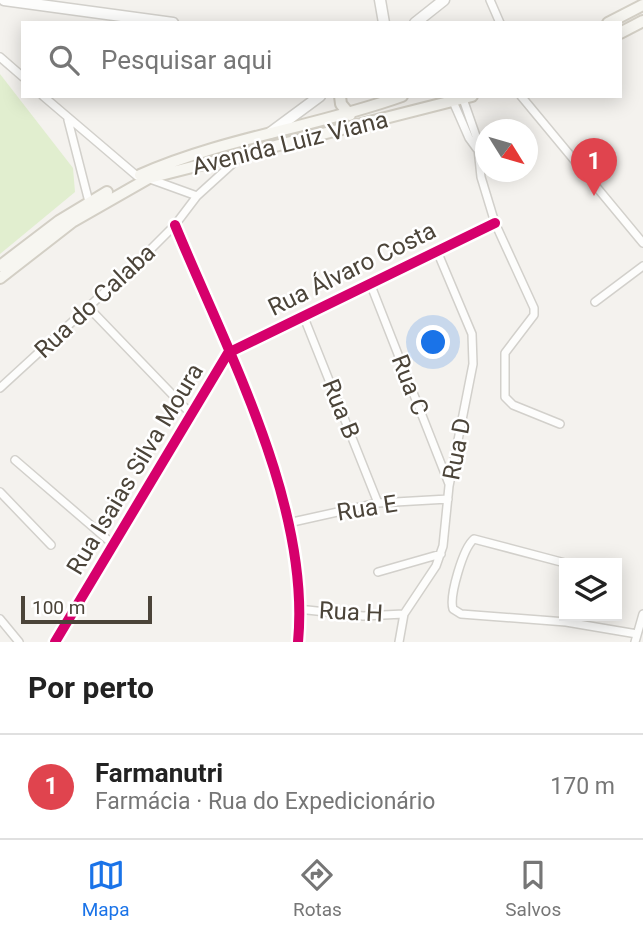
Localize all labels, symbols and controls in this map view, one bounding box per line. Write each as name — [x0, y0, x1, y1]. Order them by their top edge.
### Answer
search box — [21, 21, 622, 98]
icon: search — [45, 41, 83, 79]
text: Pesquisar aqui — [101, 45, 272, 75]
street label: Avenida Luiz Viana — [189, 105, 391, 181]
north arrow — [475, 119, 538, 182]
pin: 1 — [571, 138, 617, 196]
street label: Rua Álvaro Costa — [264, 216, 440, 322]
street label: Rua do Calaba — [29, 238, 161, 364]
your location — [416, 325, 450, 359]
street label: Rua C — [386, 351, 434, 419]
street label: Rua Isaias Silva Moura — [61, 358, 209, 580]
street label: Rua B — [316, 375, 366, 443]
street label: Rua D — [437, 416, 477, 482]
street label: Rua E — [335, 489, 399, 527]
map controls — [559, 558, 622, 621]
button: layers — [559, 558, 622, 621]
scale bar — [21, 593, 152, 625]
text: 100 m — [32, 596, 85, 619]
street label: Rua H — [318, 596, 384, 628]
text: Por perto — [28, 670, 154, 705]
text: Farmanutri — [95, 758, 223, 788]
text: 1 — [44, 773, 58, 800]
text: 170 m — [550, 773, 615, 800]
text: Farmácia · Rua do Expedicionário — [95, 788, 435, 815]
tab: Mapa — [82, 856, 130, 921]
tab: Rotas — [293, 856, 342, 921]
tab: Salvos — [505, 856, 561, 921]

